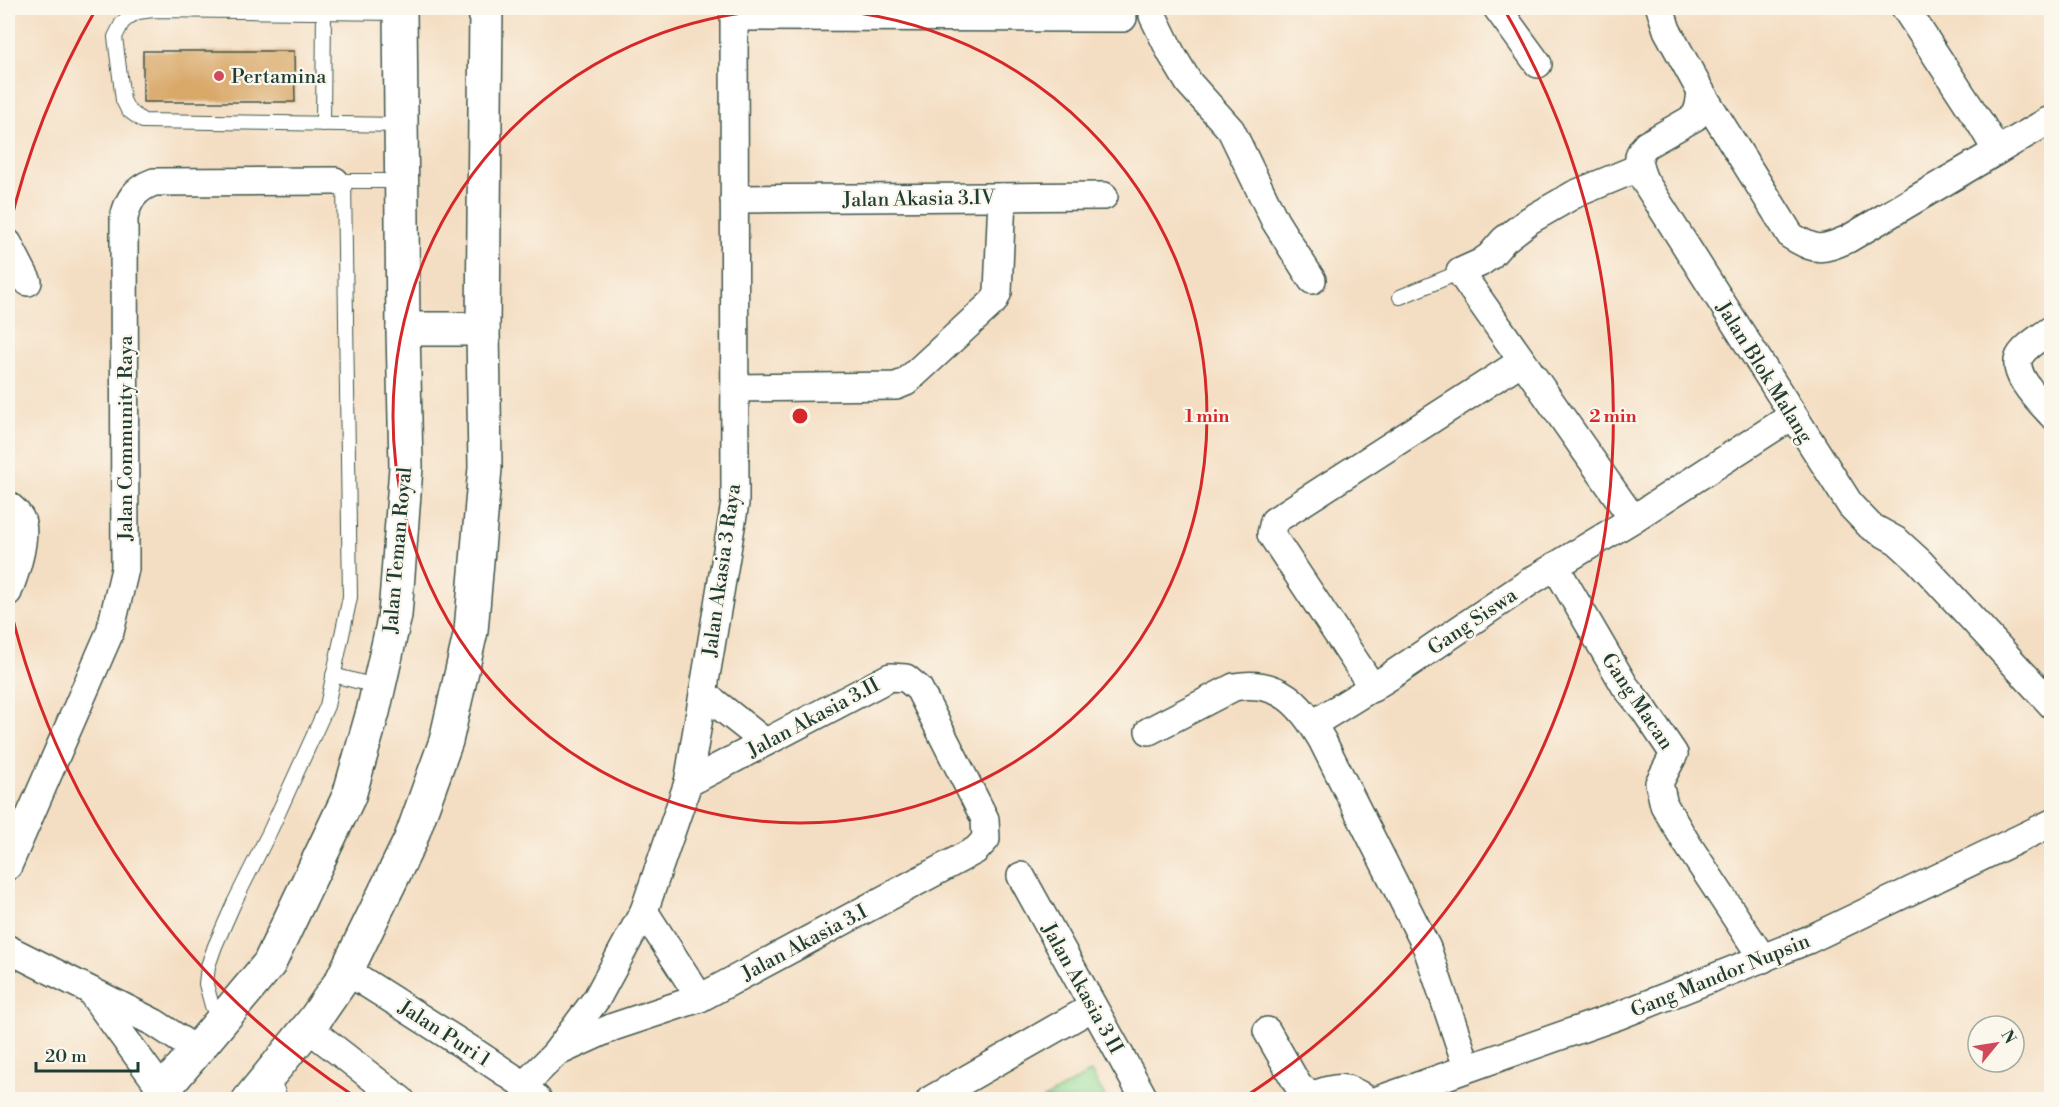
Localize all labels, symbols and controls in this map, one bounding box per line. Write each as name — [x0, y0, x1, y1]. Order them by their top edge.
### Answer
place label: Pertamina — [231, 65, 327, 90]
marker: Pertamina — [212, 69, 226, 83]
street label: Jalan Akasia 3.IV — [842, 186, 996, 213]
street label: Jalan Blok Malang — [1710, 296, 1818, 449]
street label: Jalan Community Raya — [114, 334, 139, 542]
text: 1 min — [1185, 405, 1229, 428]
text: 2 min — [1589, 405, 1637, 428]
centre of rings — [790, 406, 810, 426]
street label: Jalan Teman Royal — [379, 466, 418, 635]
street label: Jalan Akasia 3 Raya — [698, 481, 747, 659]
street label: Gang Siswa — [1423, 583, 1523, 661]
street label: Gang Macan — [1595, 649, 1678, 755]
street label: Jalan Akasia 3.II — [743, 673, 884, 764]
street label: Jalan Akasia 3.I — [737, 900, 872, 987]
street label: Jalan Akasia 3 II — [1035, 918, 1128, 1059]
street label: Gang Mandor Nupsin — [1627, 929, 1814, 1024]
street label: Jalan Puri 1 — [393, 995, 495, 1073]
north arrow — [1966, 1014, 2026, 1074]
text: N — [1996, 1027, 2020, 1048]
scale bar — [36, 1035, 138, 1073]
text: 20 m — [45, 1045, 87, 1068]

